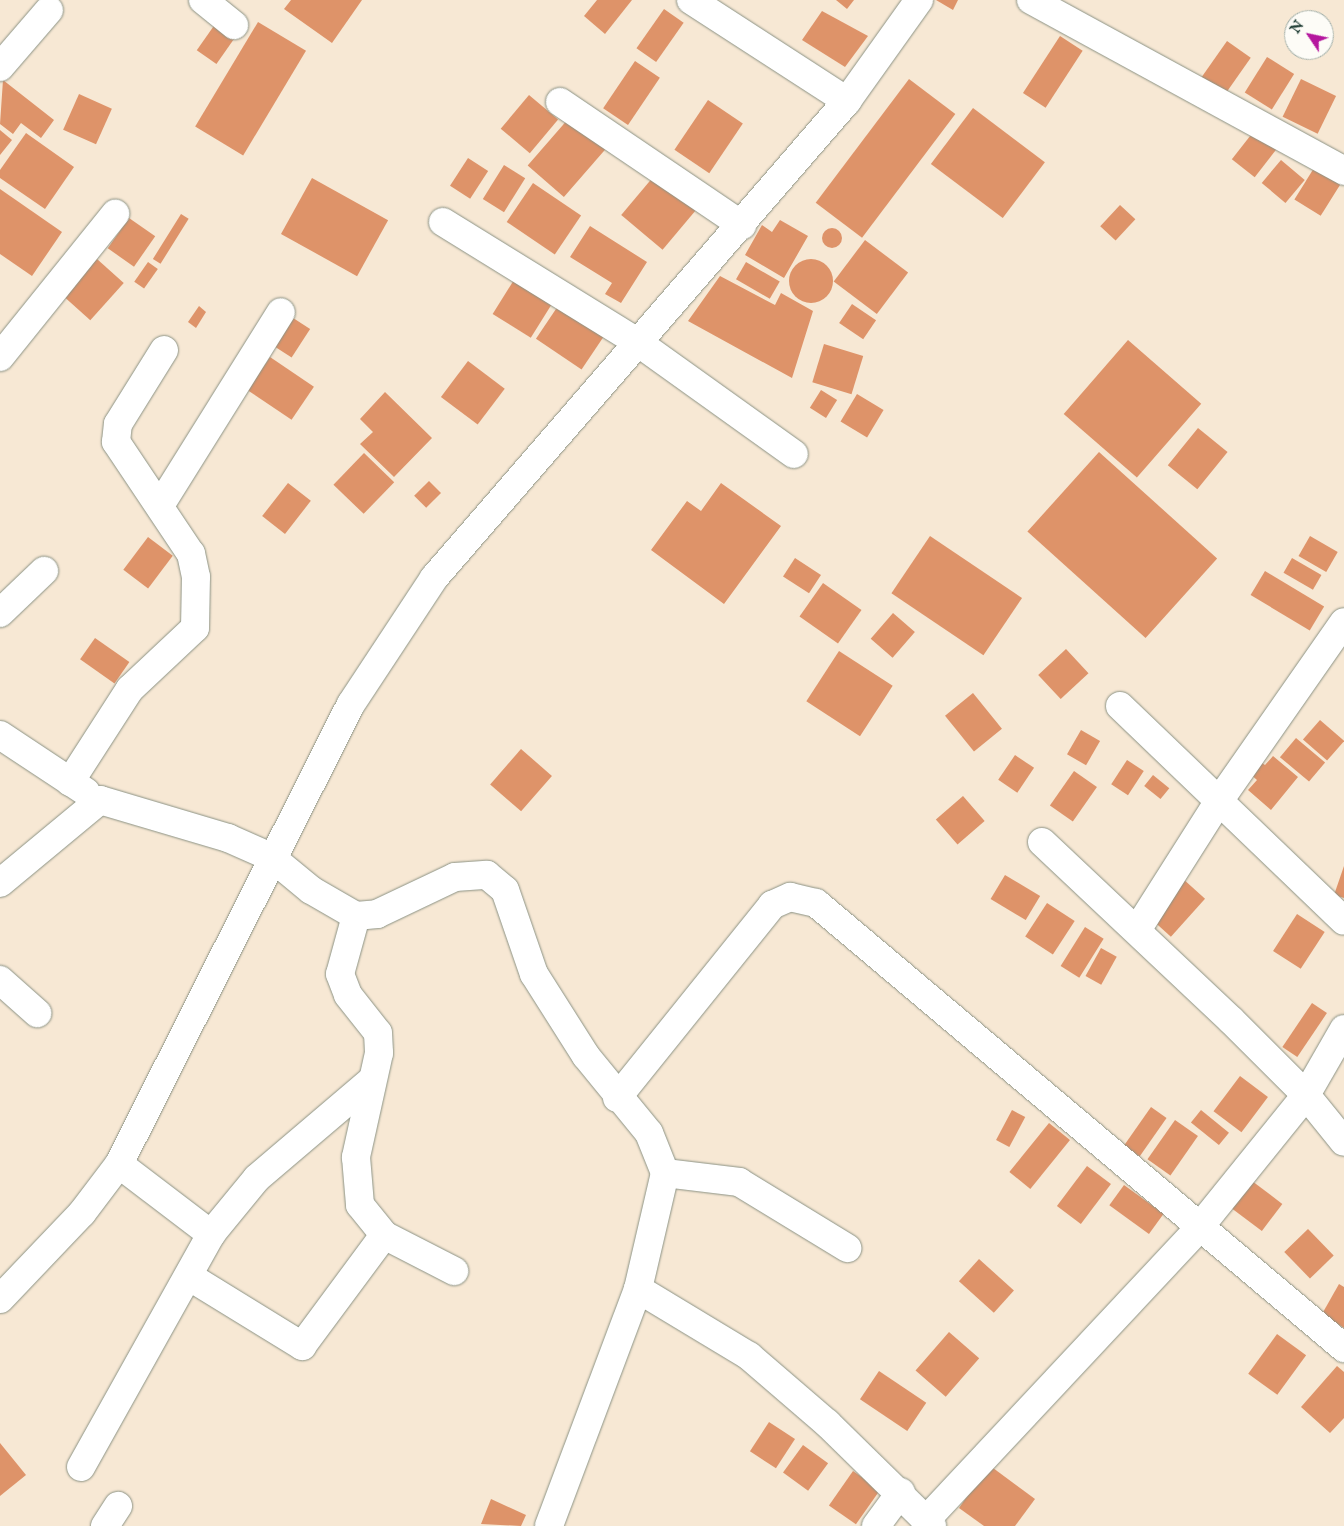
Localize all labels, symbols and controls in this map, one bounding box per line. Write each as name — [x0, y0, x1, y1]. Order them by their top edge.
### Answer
north arrow — [1284, 10, 1334, 60]
text: N — [1287, 17, 1308, 37]

